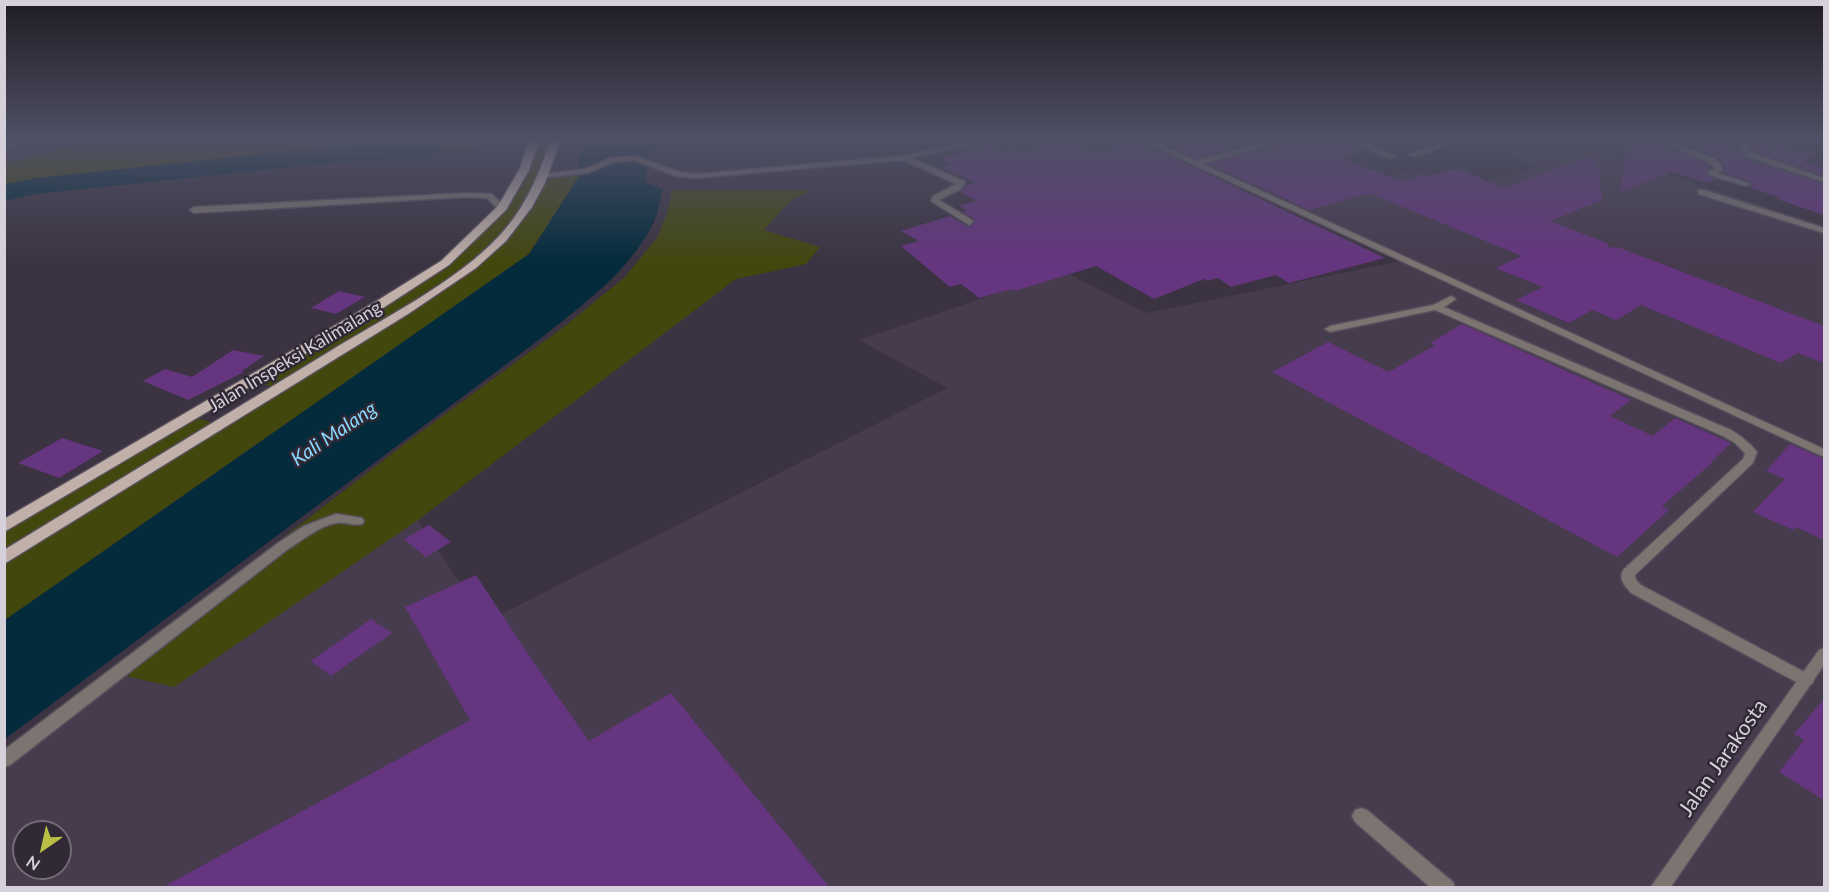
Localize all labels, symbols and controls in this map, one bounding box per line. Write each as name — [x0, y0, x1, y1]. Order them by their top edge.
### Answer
street label: Jalan Inspeksi Kalimalang — [205, 297, 385, 417]
water label: Kali Malang — [287, 397, 381, 471]
street label: Jalan Jarakosta — [1673, 695, 1773, 821]
north arrow — [12, 820, 72, 880]
text: N — [22, 852, 43, 875]

